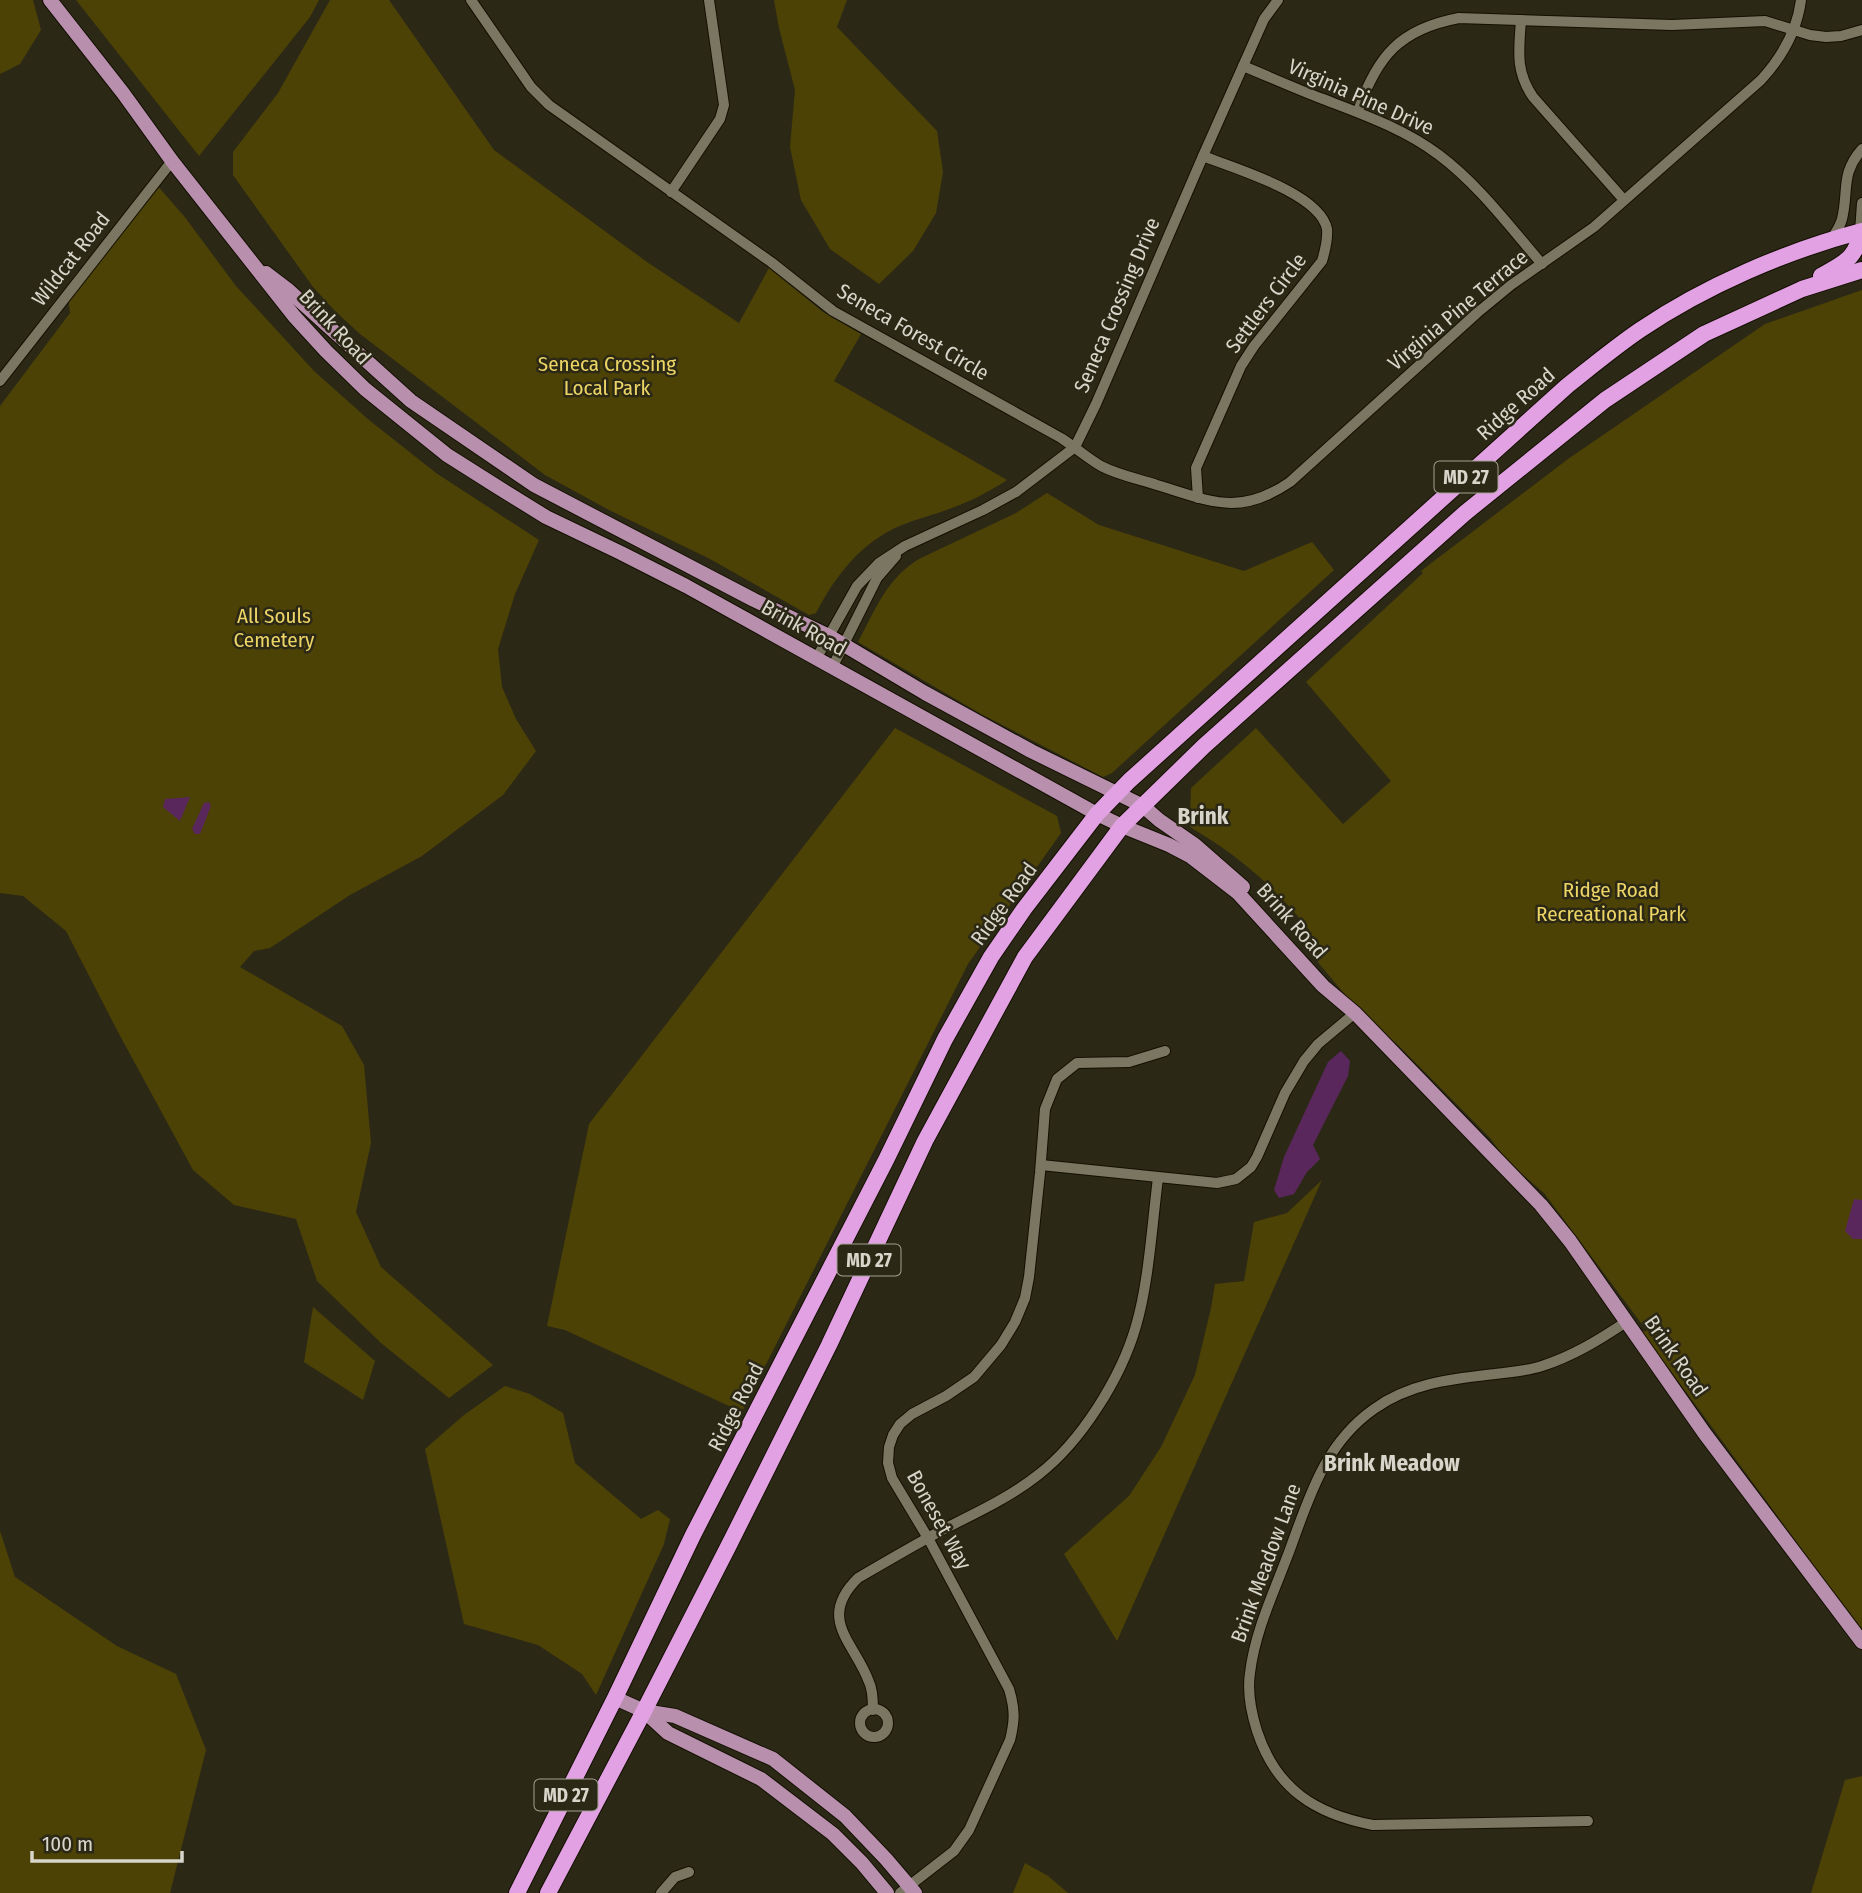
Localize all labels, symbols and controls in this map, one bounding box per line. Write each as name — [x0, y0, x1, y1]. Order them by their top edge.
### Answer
street label: Virginia Pine Drive — [1284, 53, 1438, 141]
street label: Wildcat Road — [26, 207, 116, 311]
street label: Seneca Crossing Drive — [1068, 214, 1166, 396]
street label: Virginia Pine Terrace — [1383, 244, 1533, 376]
street label: Settlers Circle — [1220, 248, 1312, 358]
street label: Seneca Forest Circle — [832, 278, 994, 386]
street label: Brink Road — [294, 284, 376, 370]
park label: Seneca Crossing Local Park — [538, 351, 676, 401]
street label: Ridge Road — [1471, 362, 1561, 446]
road number: MD 27 — [1434, 462, 1498, 492]
street label: Brink Road — [757, 594, 851, 662]
park label: All Souls Cemetery — [234, 603, 315, 653]
district label: Brink — [1178, 802, 1229, 830]
street label: Ridge Road — [965, 857, 1043, 951]
park label: Ridge Road Recreational Park — [1536, 877, 1686, 927]
street label: Brink Road — [1251, 878, 1333, 964]
road number: MD 27 — [838, 1244, 900, 1276]
street label: Brink Road — [1639, 1310, 1713, 1402]
street label: Ridge Road — [703, 1358, 769, 1456]
district label: Brink Meadow — [1324, 1449, 1460, 1477]
street label: Boneset Way — [901, 1466, 977, 1575]
street label: Brink Meadow Lane — [1225, 1480, 1307, 1646]
road number: MD 27 — [534, 1780, 598, 1811]
scale bar — [32, 1820, 182, 1864]
text: 100 m — [42, 1831, 93, 1857]

